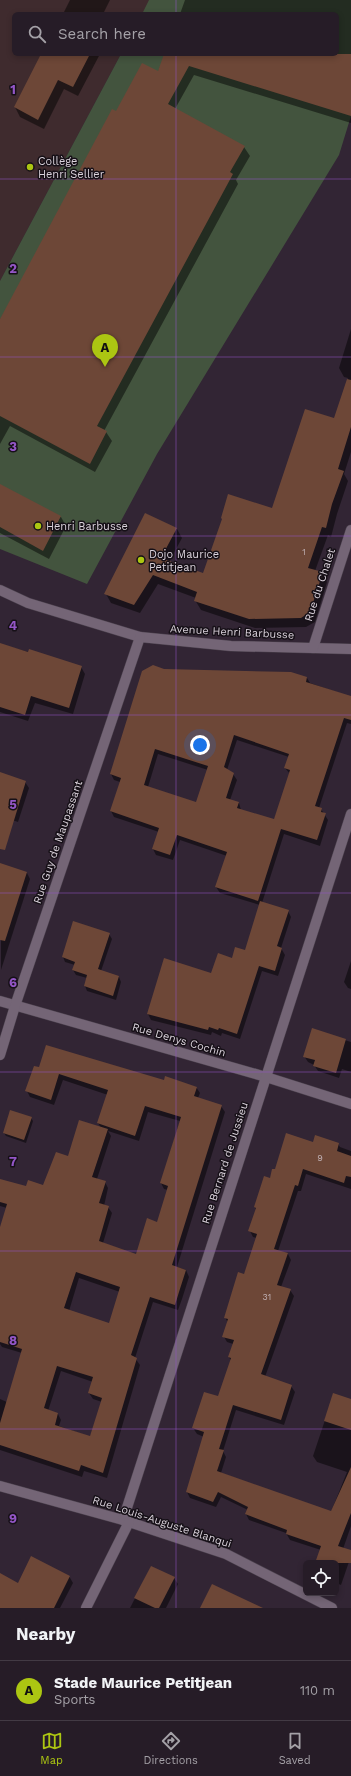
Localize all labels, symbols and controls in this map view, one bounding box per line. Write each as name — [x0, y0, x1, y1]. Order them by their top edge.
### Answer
search box — [12, 12, 339, 56]
icon: search — [26, 23, 48, 45]
text: Search here — [58, 25, 146, 43]
text: 1 — [10, 82, 16, 97]
place label: Collège Henri Sellier — [38, 155, 105, 181]
marker: Collège Henri Sellier — [25, 162, 35, 172]
text: 2 — [9, 261, 17, 276]
pin: A — [92, 334, 118, 367]
text: 3 — [9, 439, 17, 454]
place label: Henri Barbusse — [46, 520, 128, 533]
marker: Henri Barbusse — [33, 521, 43, 531]
street label: Rue du Chalet — [302, 546, 338, 623]
house number: 1 — [302, 547, 306, 557]
place label: Dojo Maurice Petitjean — [149, 548, 219, 574]
marker: Dojo Maurice Petitjean — [136, 555, 146, 565]
text: 4 — [9, 618, 18, 633]
street label: Avenue Henri Barbusse — [169, 622, 295, 642]
your location — [190, 735, 210, 755]
street label: Rue Guy de Maupassant — [31, 778, 85, 905]
text: 5 — [9, 797, 17, 812]
text: 6 — [9, 975, 17, 990]
street label: Rue Denys Cochin — [131, 1020, 227, 1060]
street label: Rue Bernard de Jussieu — [199, 1100, 251, 1226]
house number: 9 — [317, 1153, 323, 1163]
text: 7 — [9, 1154, 17, 1169]
house number: 31 — [263, 1292, 271, 1302]
text: 8 — [9, 1333, 17, 1348]
street label: Rue Louis-Auguste Blanqui — [91, 1493, 233, 1551]
text: 9 — [9, 1511, 17, 1526]
map controls — [303, 1560, 339, 1596]
button: locate — [303, 1560, 339, 1596]
text: Nearby — [16, 1624, 75, 1644]
text: Stade Maurice Petitjean — [54, 1674, 232, 1692]
text: A — [25, 1683, 33, 1698]
text: 110 m — [300, 1683, 335, 1698]
text: Sports — [54, 1692, 95, 1707]
tab: Map — [40, 1730, 63, 1767]
tab: Directions — [144, 1730, 198, 1767]
tab: Saved — [279, 1730, 311, 1767]

